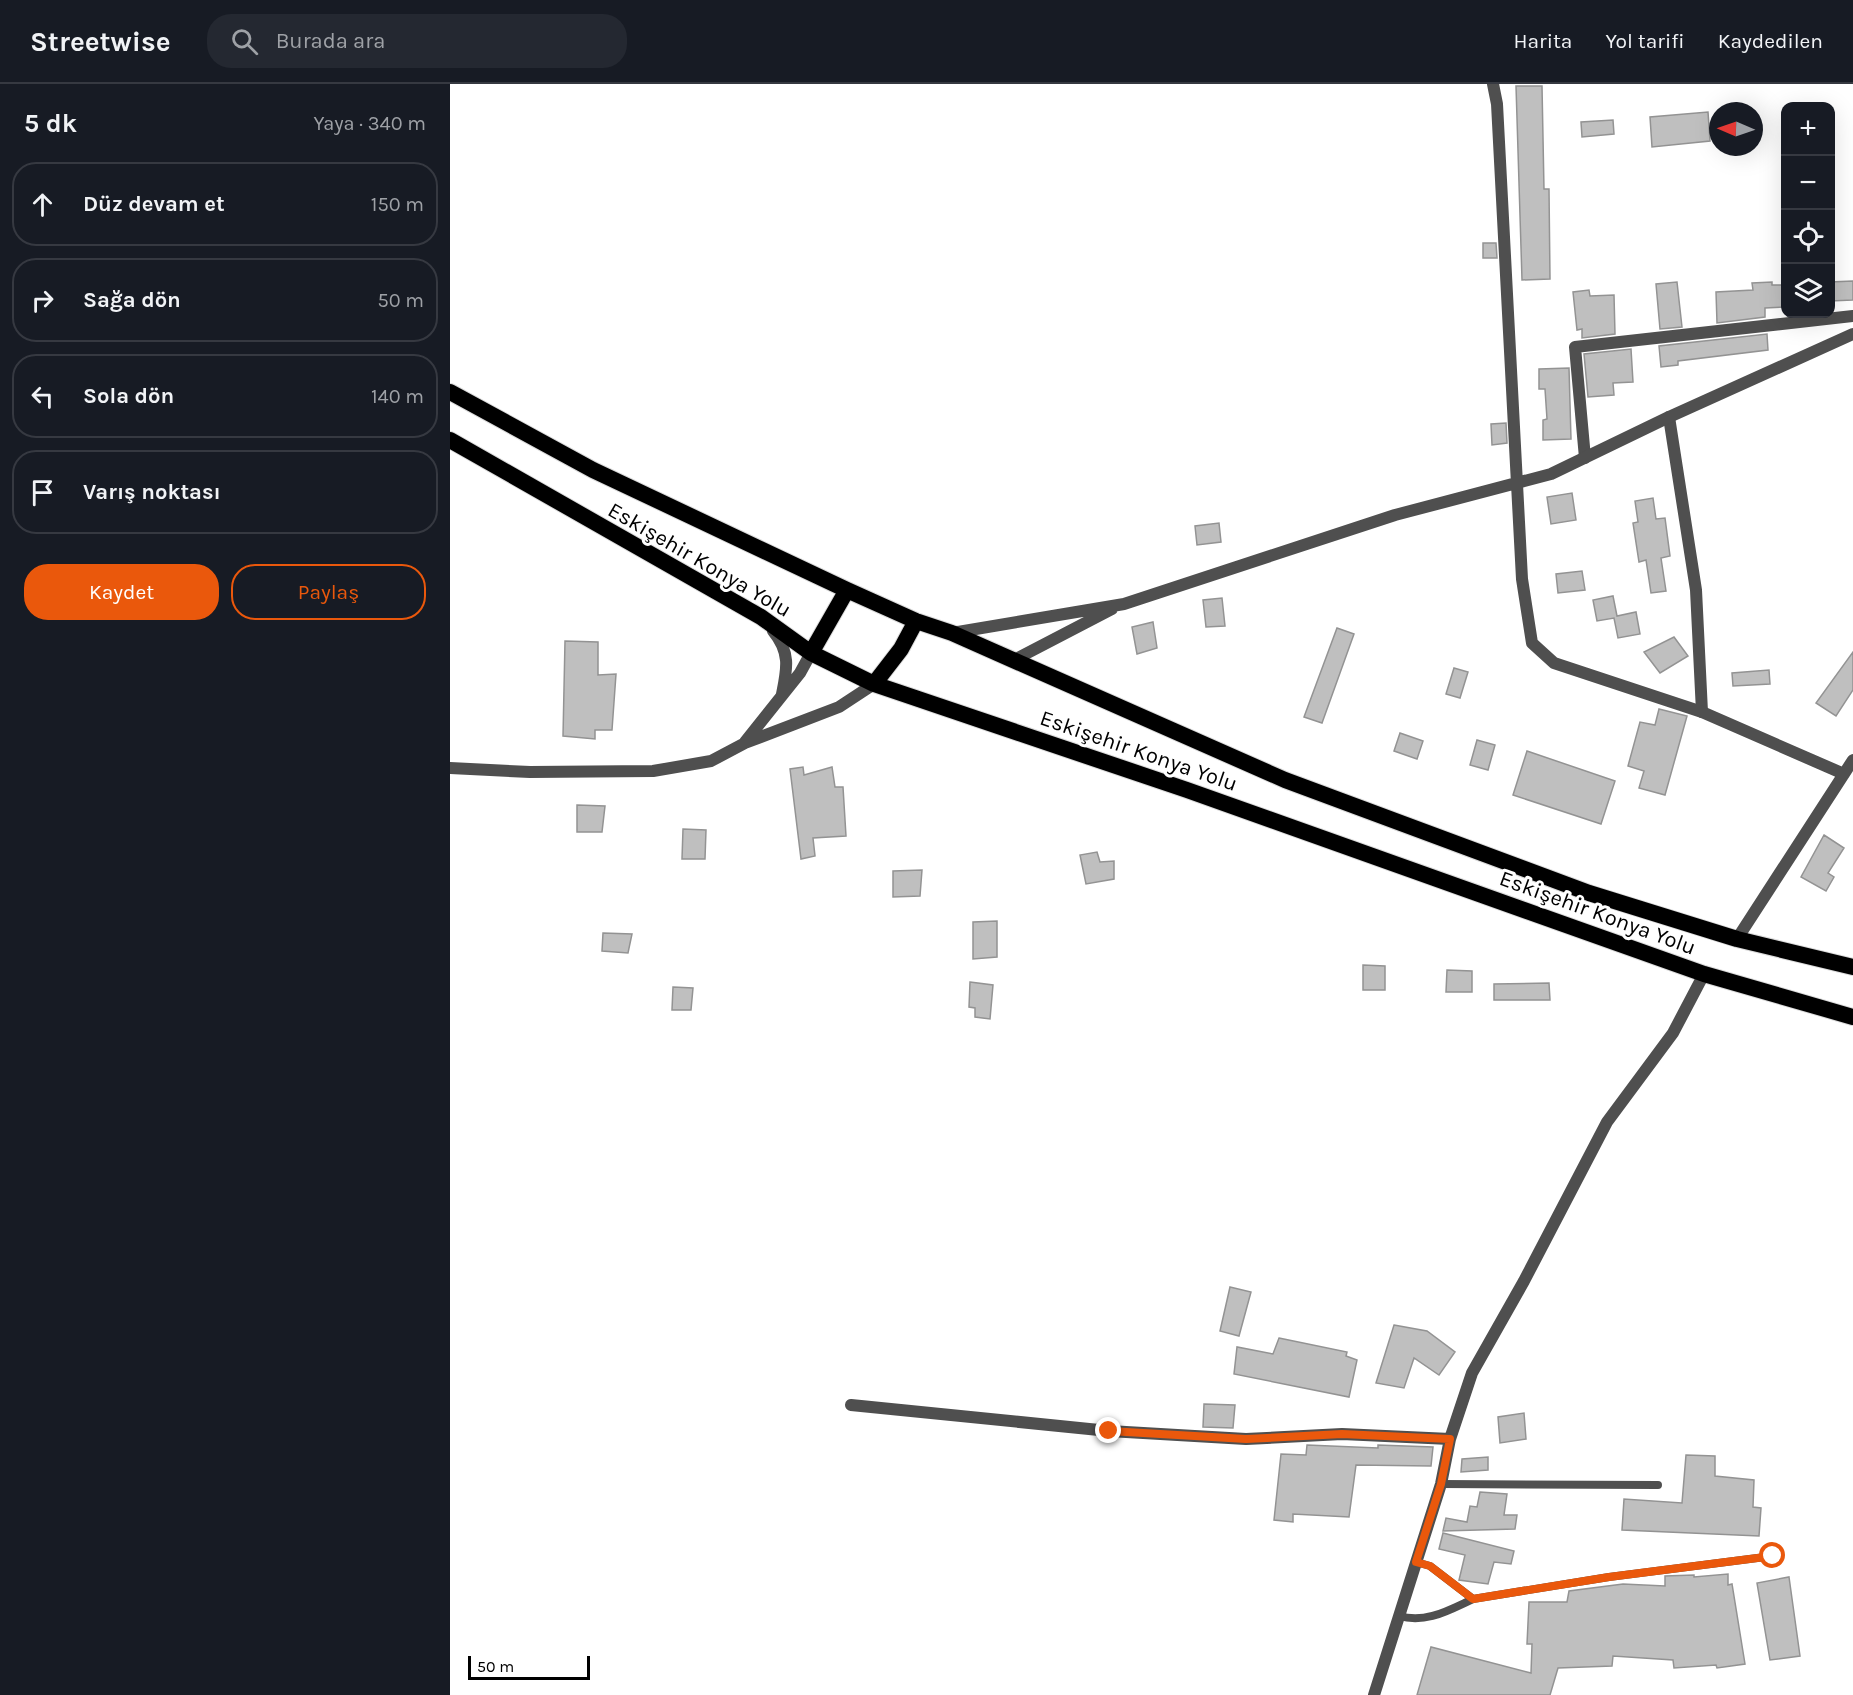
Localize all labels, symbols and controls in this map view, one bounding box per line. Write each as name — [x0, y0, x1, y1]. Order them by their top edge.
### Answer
search box — [207, 14, 627, 68]
text: Streetwise — [30, 25, 171, 58]
icon: search — [228, 25, 261, 58]
text: Burada ara — [276, 28, 385, 54]
text: Harita — [1513, 29, 1572, 53]
text: Yol tarifi — [1605, 29, 1685, 53]
text: Kaydedilen — [1718, 29, 1823, 53]
north arrow — [1709, 102, 1763, 156]
map controls — [1781, 102, 1835, 318]
button: + — [1781, 102, 1835, 156]
text: 5 dk — [24, 108, 77, 139]
text: Yaya · 340 m — [314, 112, 426, 135]
button: − — [1781, 156, 1835, 210]
icon: ahead — [26, 188, 59, 221]
text: Düz devam et — [83, 191, 225, 217]
text: 150 m — [371, 193, 424, 216]
button: locate — [1781, 210, 1835, 264]
button: layers — [1781, 264, 1835, 318]
icon: right — [26, 284, 59, 317]
text: Sağa dön — [83, 287, 181, 313]
text: 50 m — [377, 289, 424, 312]
icon: left — [26, 380, 59, 413]
text: Sola dön — [83, 383, 174, 409]
text: 140 m — [371, 385, 424, 408]
icon: arrive — [26, 476, 59, 509]
text: Varış noktası — [83, 479, 221, 505]
street label: Eskişehir Konya Yolu — [603, 497, 796, 623]
button: Kaydet — [24, 564, 219, 620]
button: Paylaş — [231, 564, 426, 620]
street label: Eskişehir Konya Yolu — [1037, 705, 1241, 797]
street label: Eskişehir Konya Yolu — [1496, 865, 1699, 961]
route end — [1095, 1417, 1121, 1443]
route start — [1759, 1542, 1785, 1568]
scale bar — [468, 1653, 590, 1680]
text: 50 m — [477, 1657, 514, 1676]

